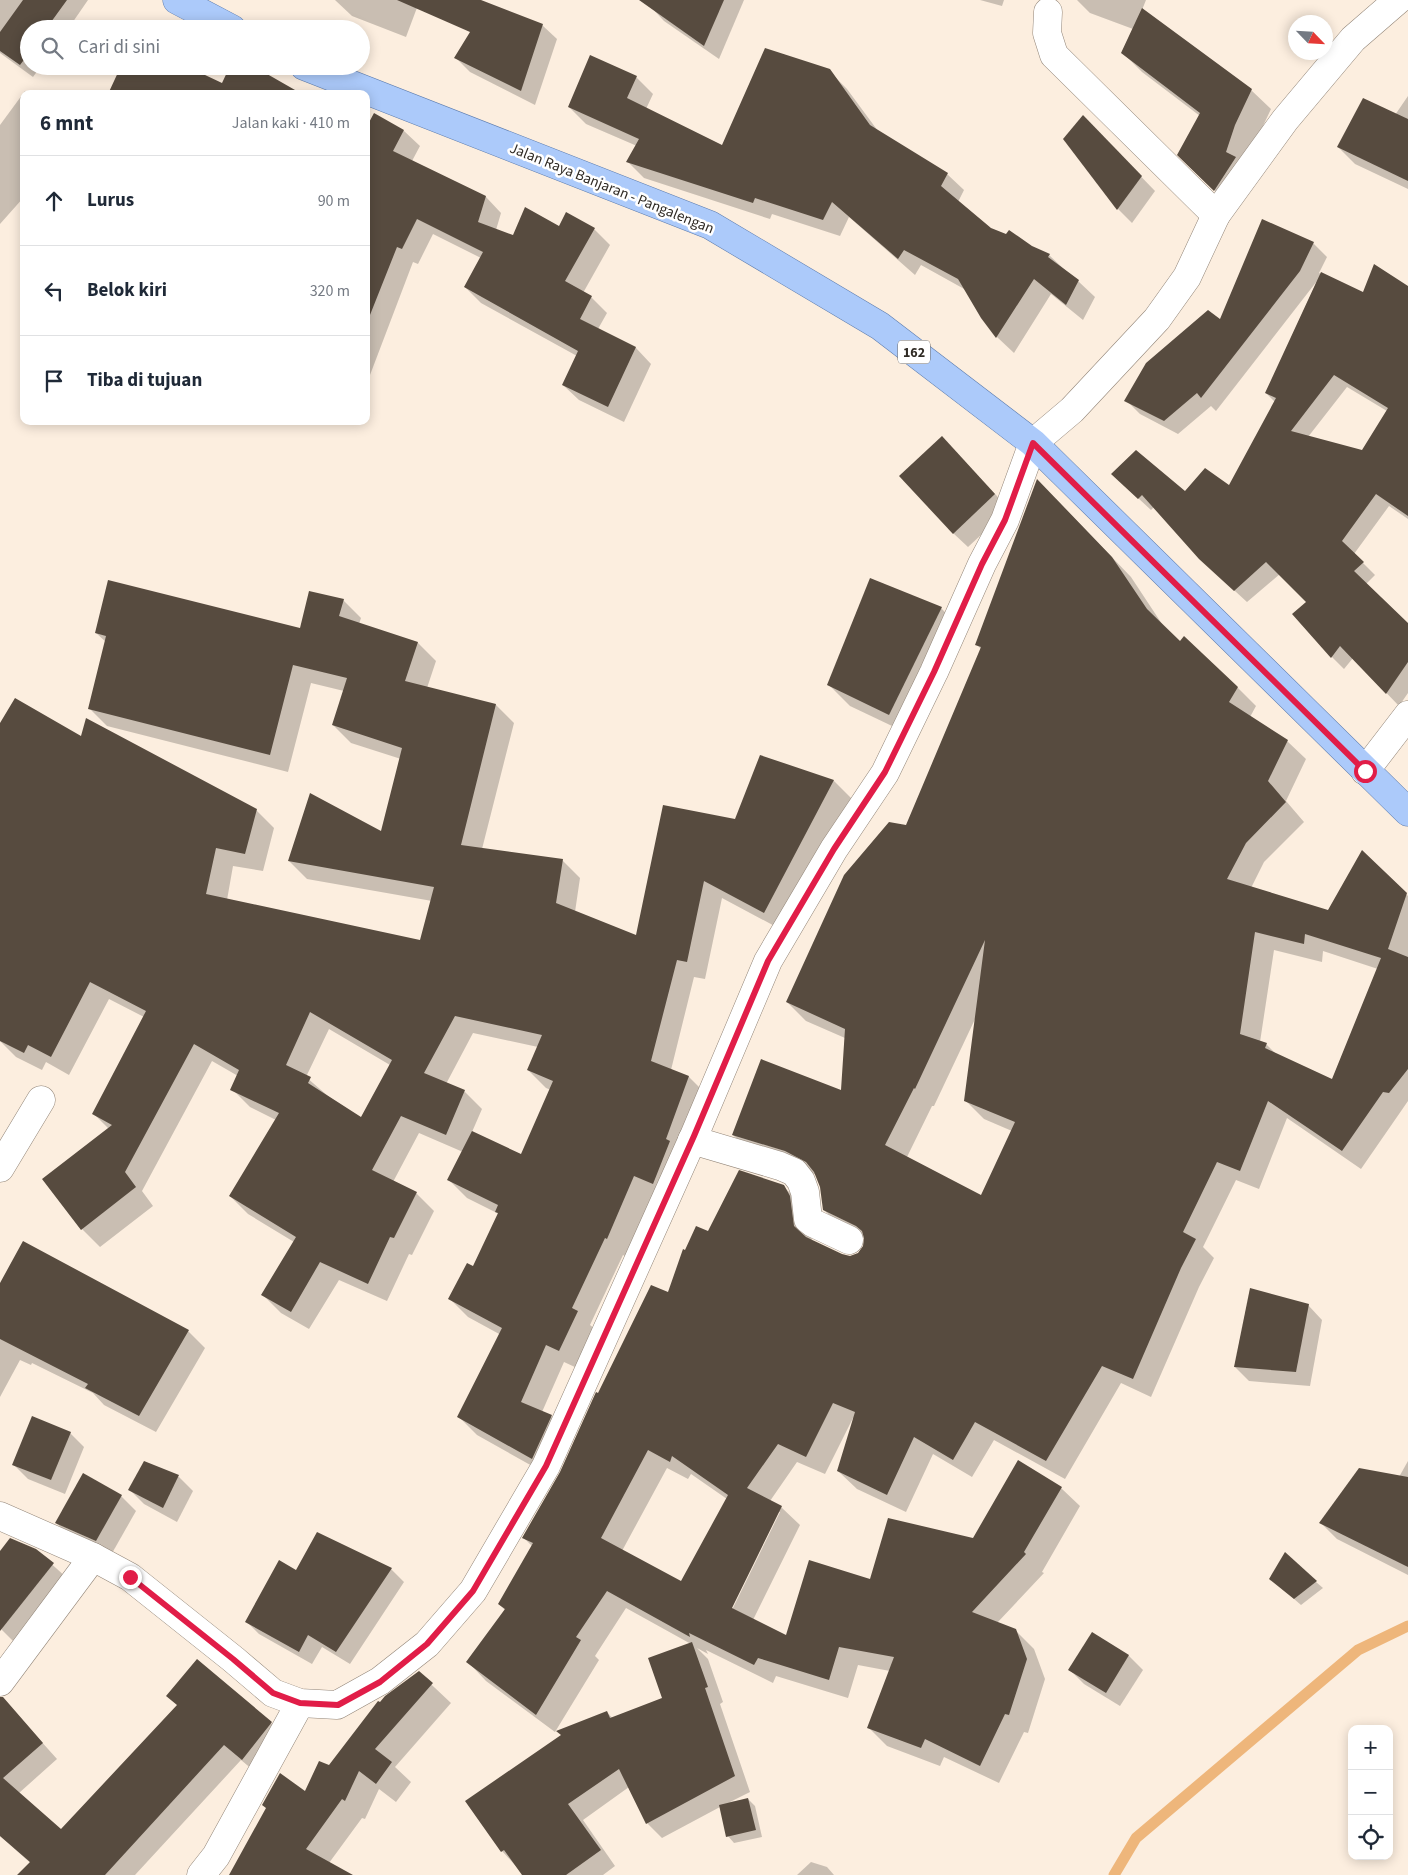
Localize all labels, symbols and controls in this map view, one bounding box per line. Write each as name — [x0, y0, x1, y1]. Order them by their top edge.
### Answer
north arrow — [1288, 15, 1333, 60]
search box — [20, 20, 370, 75]
icon: search — [38, 34, 66, 62]
text: Cari di sini — [78, 34, 160, 61]
text: 6 mnt — [40, 108, 93, 138]
text: Jalan kaki · 410 m — [232, 112, 350, 134]
street label: Jalan Raya Banjaran - Pangalengan — [506, 138, 717, 239]
icon: ahead — [40, 187, 68, 215]
text: Lurus — [87, 187, 134, 214]
text: 90 m — [318, 190, 350, 212]
icon: left — [40, 277, 68, 305]
text: Belok kiri — [87, 277, 167, 304]
text: 320 m — [310, 280, 350, 302]
road number: 162 — [898, 341, 930, 364]
icon: arrive — [40, 367, 68, 395]
text: Tiba di tujuan — [87, 367, 202, 394]
route start — [1354, 760, 1377, 783]
route end — [119, 1566, 142, 1589]
map controls — [1348, 1725, 1393, 1860]
button: + — [1348, 1725, 1393, 1770]
button: − — [1348, 1770, 1393, 1815]
button: locate — [1348, 1815, 1393, 1860]

